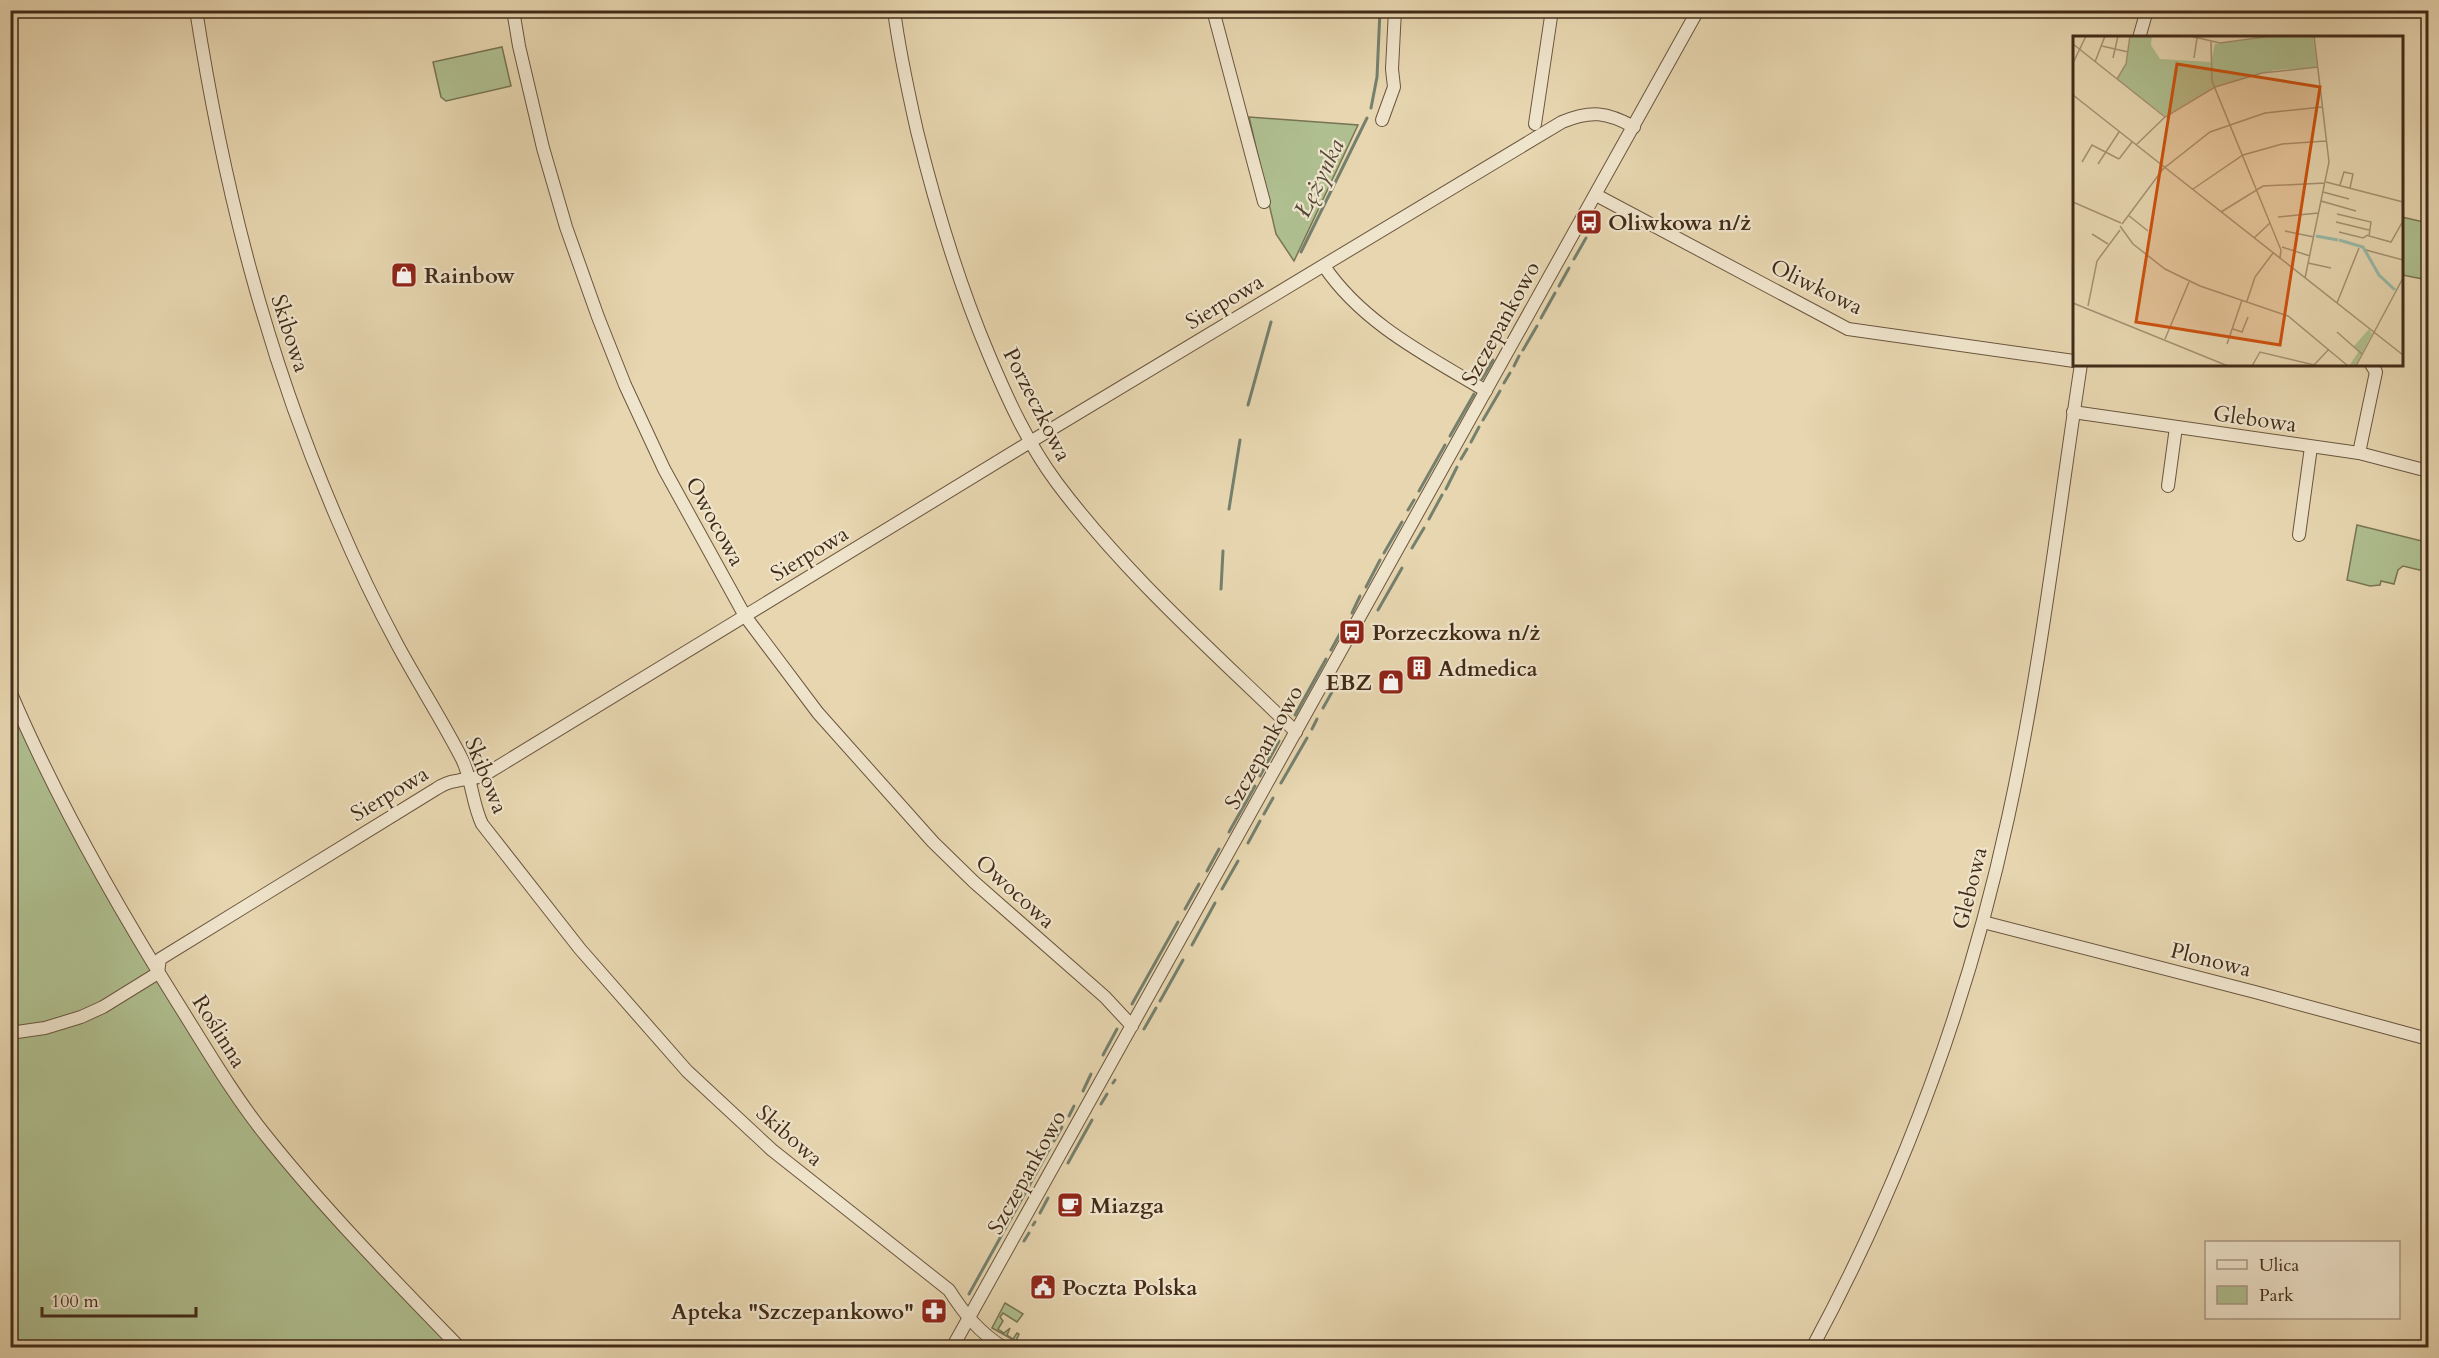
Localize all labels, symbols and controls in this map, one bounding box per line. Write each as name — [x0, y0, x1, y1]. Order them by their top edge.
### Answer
inset map — [2073, 36, 2403, 366]
water label: Łężynka — [1286, 133, 1353, 223]
bus stop icon: Oliwkowa n/ż — [1574, 207, 1604, 237]
place label: Oliwkowa n/ż — [1608, 208, 1751, 238]
street label: Oliwkowa — [1765, 252, 1868, 322]
street label: Szczepankowo — [1454, 256, 1547, 391]
shop icon: Rainbow — [389, 260, 419, 290]
place label: Rainbow — [424, 261, 516, 291]
street label: Sierpowa — [1180, 267, 1270, 337]
street label: Skibowa — [263, 291, 317, 376]
street label: Porzeczkowa — [996, 343, 1079, 467]
street label: Glebowa — [2211, 398, 2299, 440]
street label: Owocowa — [678, 472, 752, 572]
street label: Sierpowa — [765, 519, 855, 589]
bus stop icon: Porzeczkowa n/ż — [1337, 617, 1367, 647]
place label: Porzeczkowa n/ż — [1372, 618, 1540, 648]
building icon: Admedica — [1404, 653, 1434, 683]
place label: Admedica — [1438, 654, 1538, 684]
shop icon: EBZ — [1376, 667, 1406, 697]
place label: EBZ — [1326, 668, 1372, 698]
street label: Szczepankowo — [1217, 680, 1310, 815]
street label: Skibowa — [457, 733, 515, 818]
street label: Sierpowa — [345, 759, 435, 829]
street label: Glebowa — [1945, 843, 1995, 933]
street label: Owocowa — [969, 848, 1062, 936]
street label: Plonowa — [2167, 935, 2255, 985]
street label: Roślinna — [185, 989, 254, 1074]
street label: Skibowa — [749, 1098, 830, 1174]
street label: Szczepankowo — [980, 1105, 1073, 1240]
cafe icon: Miazga — [1055, 1190, 1085, 1220]
place label: Miazga — [1090, 1191, 1164, 1221]
legend — [2205, 1241, 2400, 1319]
text: Ulica — [2259, 1253, 2300, 1278]
public building icon: Poczta Polska — [1028, 1272, 1058, 1302]
place label: Poczta Polska — [1062, 1273, 1198, 1303]
scale bar — [42, 1280, 196, 1318]
text: Park — [2259, 1283, 2294, 1308]
text: 100 m — [51, 1289, 99, 1314]
pharmacy icon: Apteka "Szczepankowo" — [919, 1296, 949, 1326]
place label: Apteka "Szczepankowo" — [671, 1297, 914, 1327]

